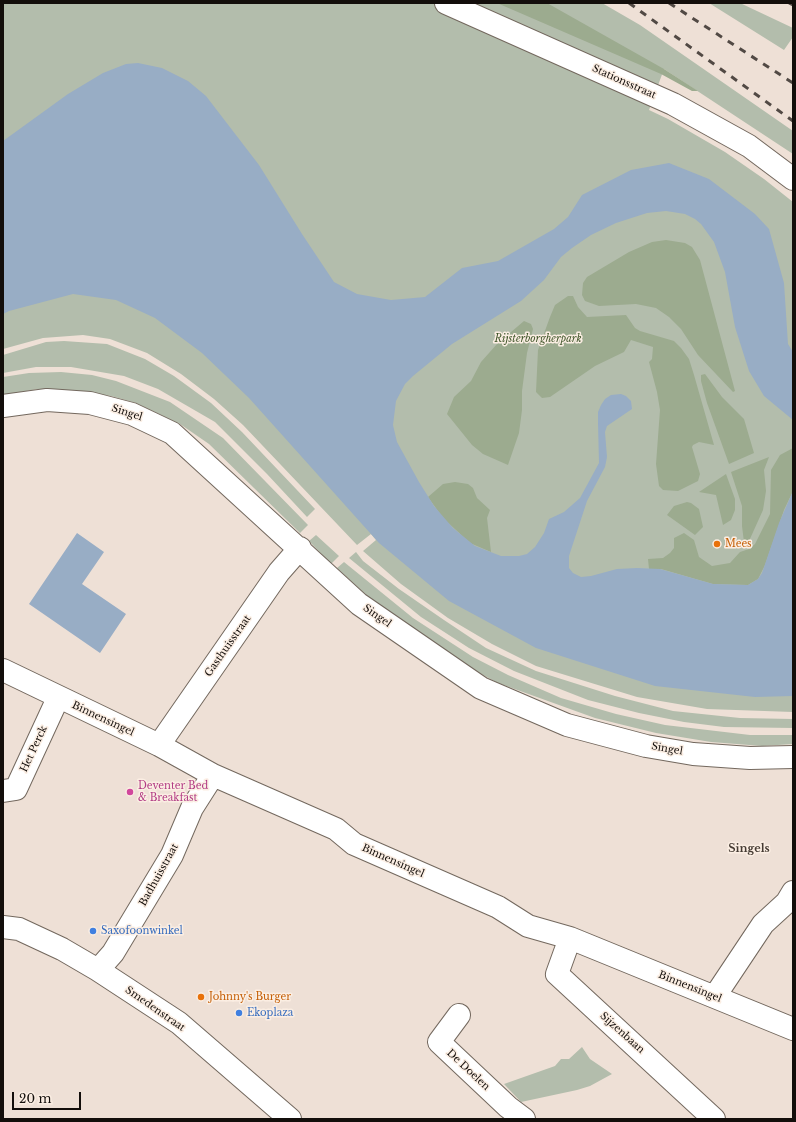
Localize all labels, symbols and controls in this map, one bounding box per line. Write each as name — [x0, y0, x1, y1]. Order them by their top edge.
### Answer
street label: Stationsstraat — [590, 63, 658, 101]
park label: Rijsterborgherpark — [494, 333, 582, 345]
street label: Singel — [110, 402, 144, 424]
place label: Mees — [725, 538, 752, 550]
marker: Mees — [712, 539, 722, 549]
street label: Singel — [361, 602, 393, 630]
street label: Gasthuisstraat — [202, 613, 254, 679]
street label: Binnensingel — [70, 699, 136, 739]
street label: Het Perck — [18, 724, 50, 774]
street label: Singel — [650, 740, 684, 758]
place label: Deventer Bed & Breakfast — [138, 780, 208, 804]
marker: Deventer Bed & Breakfast — [125, 787, 135, 797]
street label: Badhuisstraat — [137, 842, 181, 908]
street label: Binnensingel — [360, 842, 426, 880]
district label: Singels — [728, 842, 770, 856]
place label: Saxofoonwinkel — [101, 925, 183, 937]
marker: Saxofoonwinkel — [88, 926, 98, 936]
street label: Binnensingel — [657, 969, 723, 1005]
street label: Smedenstraat — [123, 984, 187, 1034]
place label: Johnny's Burger — [209, 991, 291, 1003]
marker: Johnny's Burger — [196, 992, 206, 1002]
place label: Ekoplaza — [247, 1007, 293, 1019]
marker: Ekoplaza — [234, 1008, 244, 1018]
street label: Sijzenbaan — [597, 1010, 647, 1056]
street label: De Doelen — [444, 1047, 492, 1093]
scale bar — [14, 1084, 83, 1110]
text: 20 m — [19, 1091, 51, 1106]

